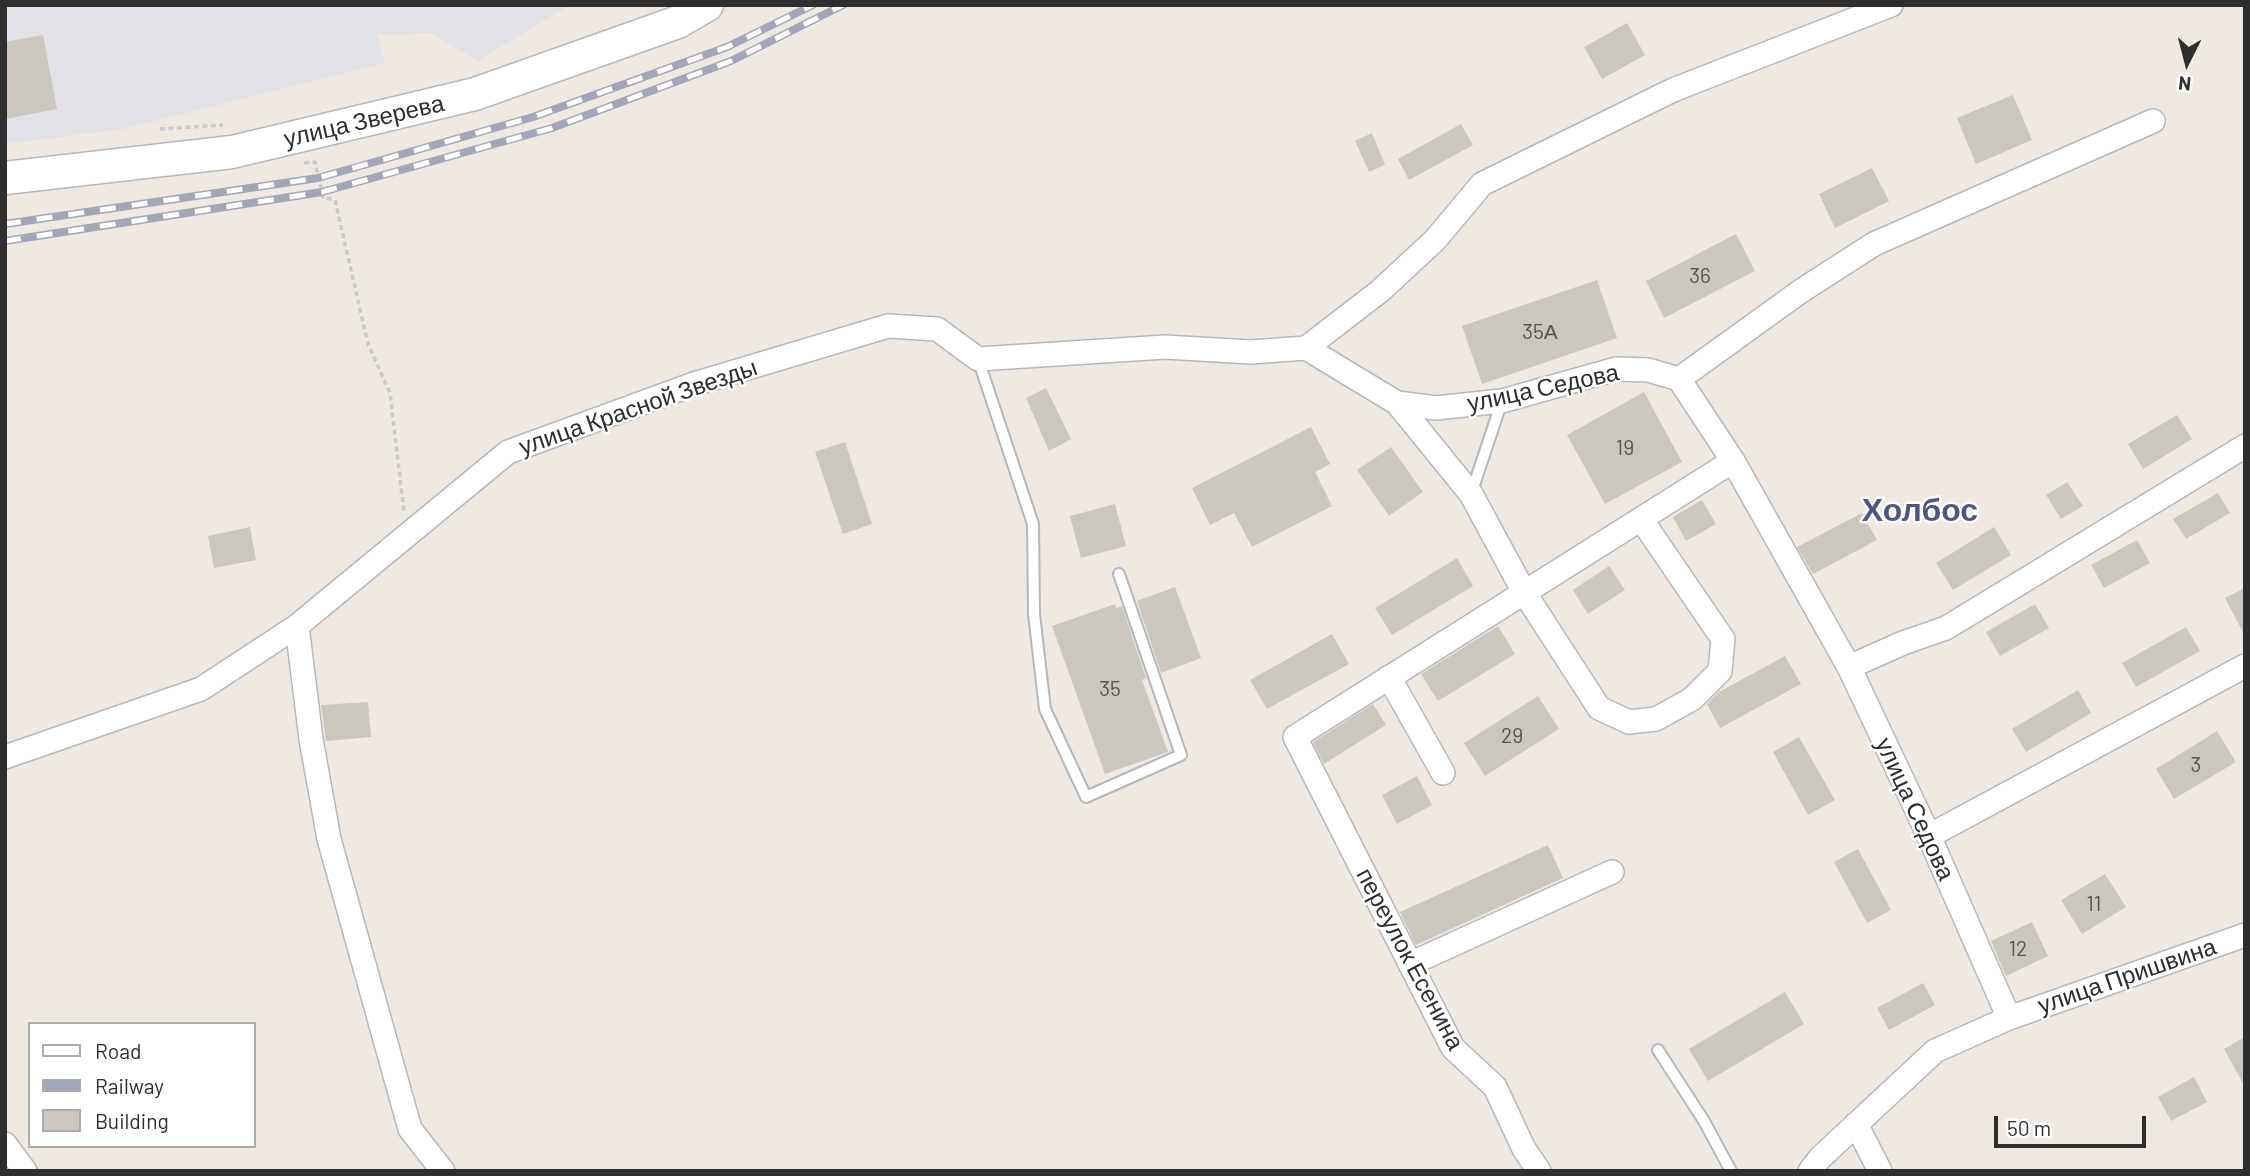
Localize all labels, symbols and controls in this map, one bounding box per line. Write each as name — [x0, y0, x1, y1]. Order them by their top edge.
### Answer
north arrow — [2152, 28, 2222, 98]
text: N — [2177, 72, 2192, 96]
street label: улица Зверева — [281, 89, 447, 153]
house number: 36 — [1689, 263, 1711, 289]
house number: 35А — [1522, 319, 1558, 345]
street label: улица Красной Звезды — [515, 353, 761, 461]
street label: улица Седова — [1465, 358, 1621, 418]
house number: 19 — [1616, 435, 1634, 461]
district label: Холбос — [1862, 491, 1978, 529]
house number: 35 — [1099, 676, 1121, 702]
house number: 29 — [1501, 723, 1523, 749]
street label: улица Седова — [1869, 733, 1961, 885]
house number: 3 — [2191, 752, 2201, 778]
street label: переулок Есенина — [1350, 863, 1470, 1055]
house number: 11 — [2087, 891, 2101, 917]
street label: улица Пришвина — [2034, 932, 2220, 1020]
house number: 12 — [2009, 936, 2027, 962]
legend — [28, 1022, 256, 1148]
text: Road — [95, 1038, 141, 1063]
text: Railway — [95, 1073, 164, 1098]
scale bar — [1998, 1102, 2150, 1146]
text: Building — [95, 1108, 169, 1133]
text: 50 m — [2007, 1115, 2051, 1140]

